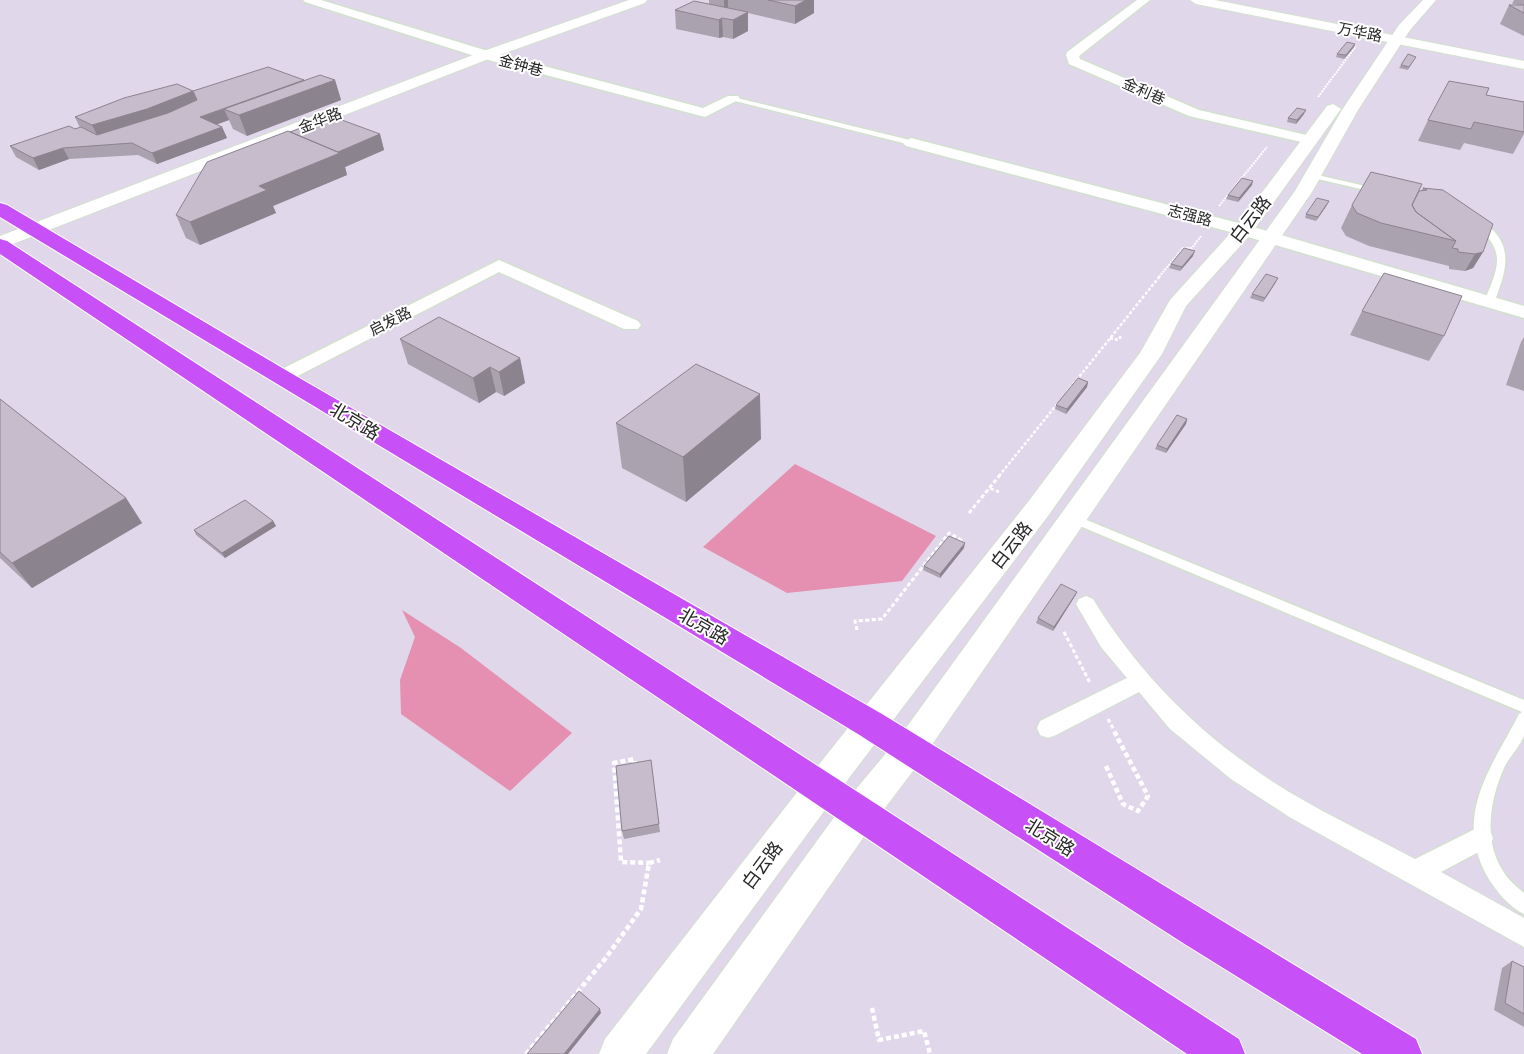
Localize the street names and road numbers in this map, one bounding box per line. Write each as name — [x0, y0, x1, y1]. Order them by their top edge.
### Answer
street label: 万华路 — [1336, 18, 1384, 46]
street label: 金钟巷 — [497, 50, 545, 80]
street label: 金利巷 — [1120, 73, 1168, 109]
street label: 金华路 — [296, 103, 344, 137]
street label: 白云路 — [1224, 191, 1276, 247]
street label: 志强路 — [1166, 200, 1214, 230]
street label: 启发路 — [366, 302, 414, 340]
street label: 北京路 — [326, 397, 384, 445]
street label: 白云路 — [985, 517, 1037, 573]
street label: 北京路 — [675, 603, 733, 649]
street label: 北京路 — [1021, 813, 1079, 861]
street label: 白云路 — [737, 837, 787, 893]

